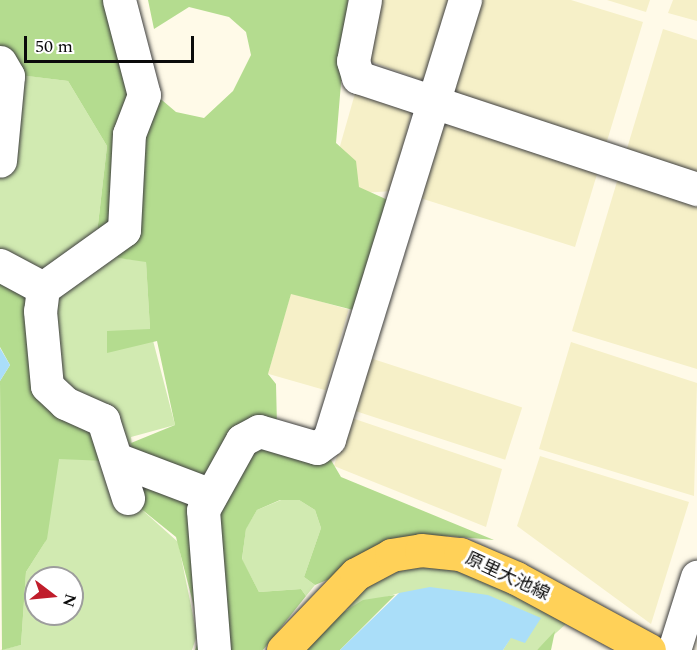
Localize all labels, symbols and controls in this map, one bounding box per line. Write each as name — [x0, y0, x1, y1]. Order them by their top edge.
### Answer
scale bar — [27, 24, 196, 62]
text: 50 m — [35, 33, 73, 60]
street label: 原里大池線 — [462, 548, 552, 606]
north arrow — [24, 566, 84, 626]
text: N — [56, 591, 83, 610]

